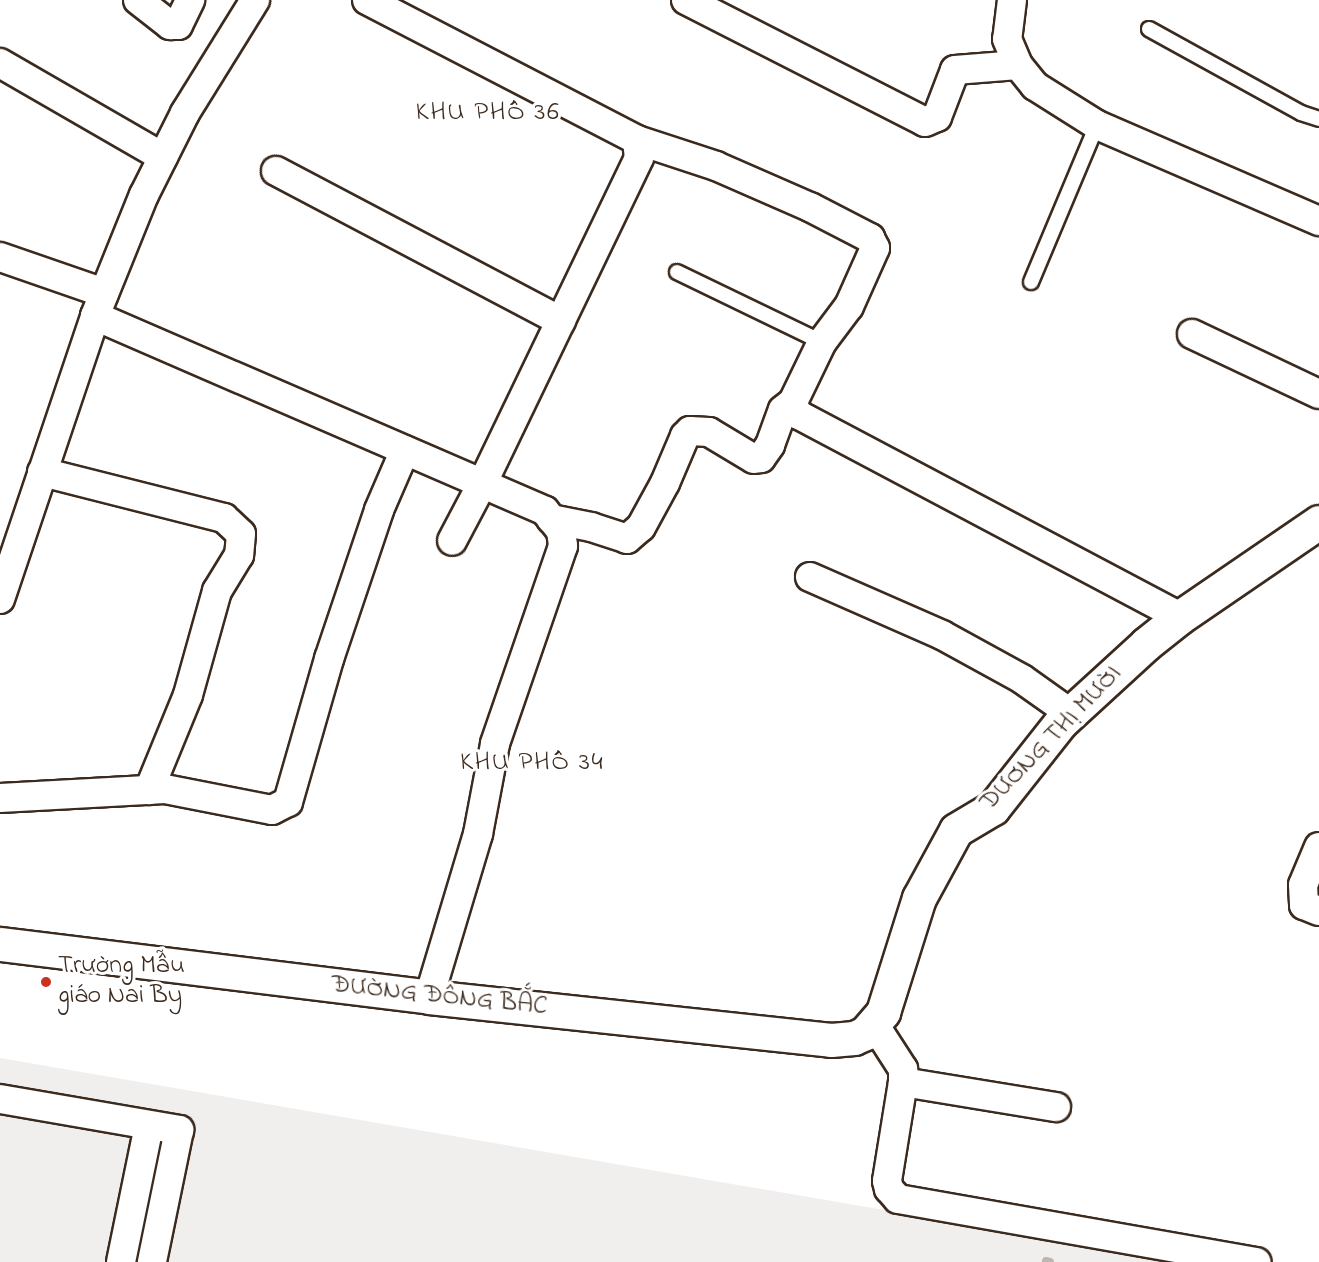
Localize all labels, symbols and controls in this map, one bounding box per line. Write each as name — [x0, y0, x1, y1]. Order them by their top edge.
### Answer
district label: KHU PHỐ 36 — [416, 97, 560, 129]
street label: DƯƠNG THỊ MƯỜI — [974, 659, 1130, 819]
district label: KHU PHỐ 34 — [460, 747, 604, 779]
place label: Trường Mẫu giáo Nai By — [58, 951, 185, 1012]
street label: ĐƯỜNG ĐÔNG BẮC — [329, 970, 549, 1024]
marker: Trường Mẫu giáo Nai By — [39, 975, 53, 989]

